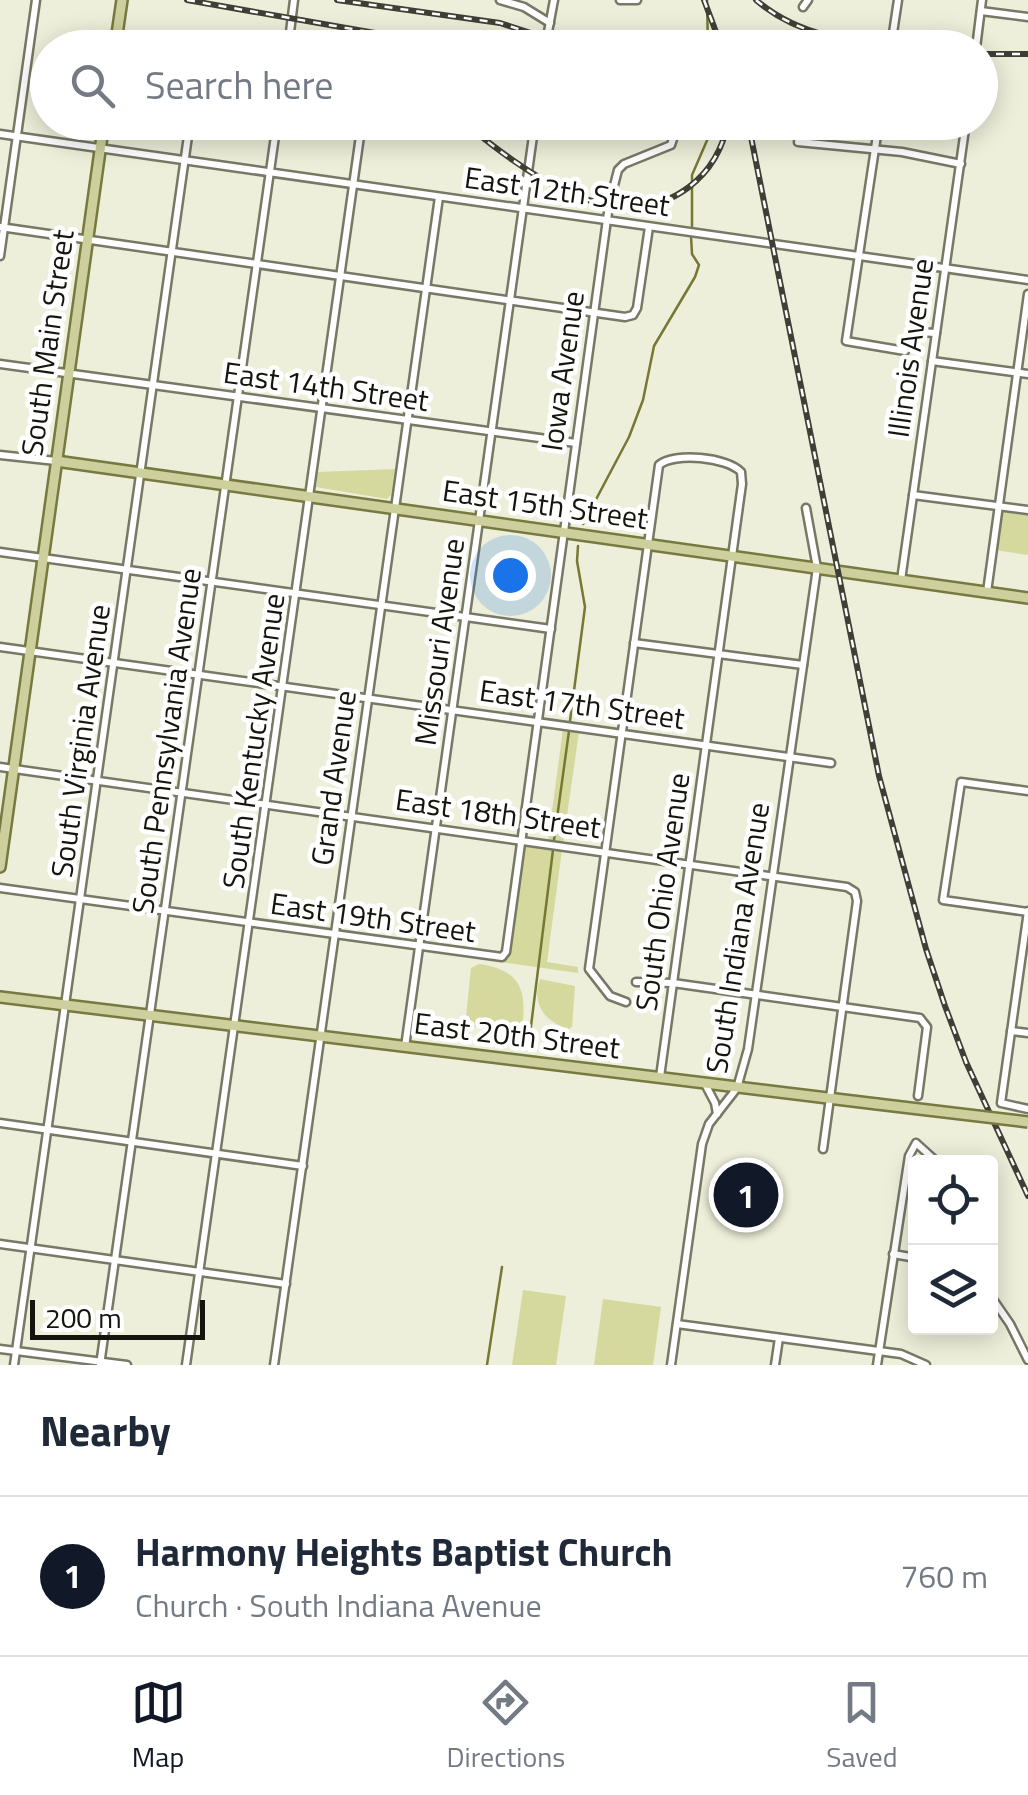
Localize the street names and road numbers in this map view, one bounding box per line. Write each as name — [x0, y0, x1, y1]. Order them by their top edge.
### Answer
street label: East 12th Street — [461, 154, 673, 228]
street label: South Main Street — [8, 226, 86, 459]
street label: Illinois Avenue — [875, 255, 945, 441]
street label: Iowa Avenue — [528, 288, 596, 454]
street label: East 14th Street — [220, 349, 432, 423]
street label: East 15th Street — [439, 467, 651, 541]
street label: Missouri Avenue — [402, 535, 476, 748]
street label: South Pennsylvania Avenue — [119, 565, 213, 917]
street label: South Kentucky Avenue — [210, 590, 297, 892]
street label: South Virginia Avenue — [38, 601, 122, 881]
street label: East 17th Street — [476, 667, 688, 741]
street label: Grand Avenue — [298, 687, 368, 868]
street label: South Ohio Avenue — [623, 770, 701, 1014]
street label: East 18th Street — [392, 776, 604, 850]
street label: South Indiana Avenue — [693, 799, 781, 1077]
street label: East 19th Street — [267, 880, 479, 954]
street label: East 20th Street — [412, 1000, 623, 1070]

